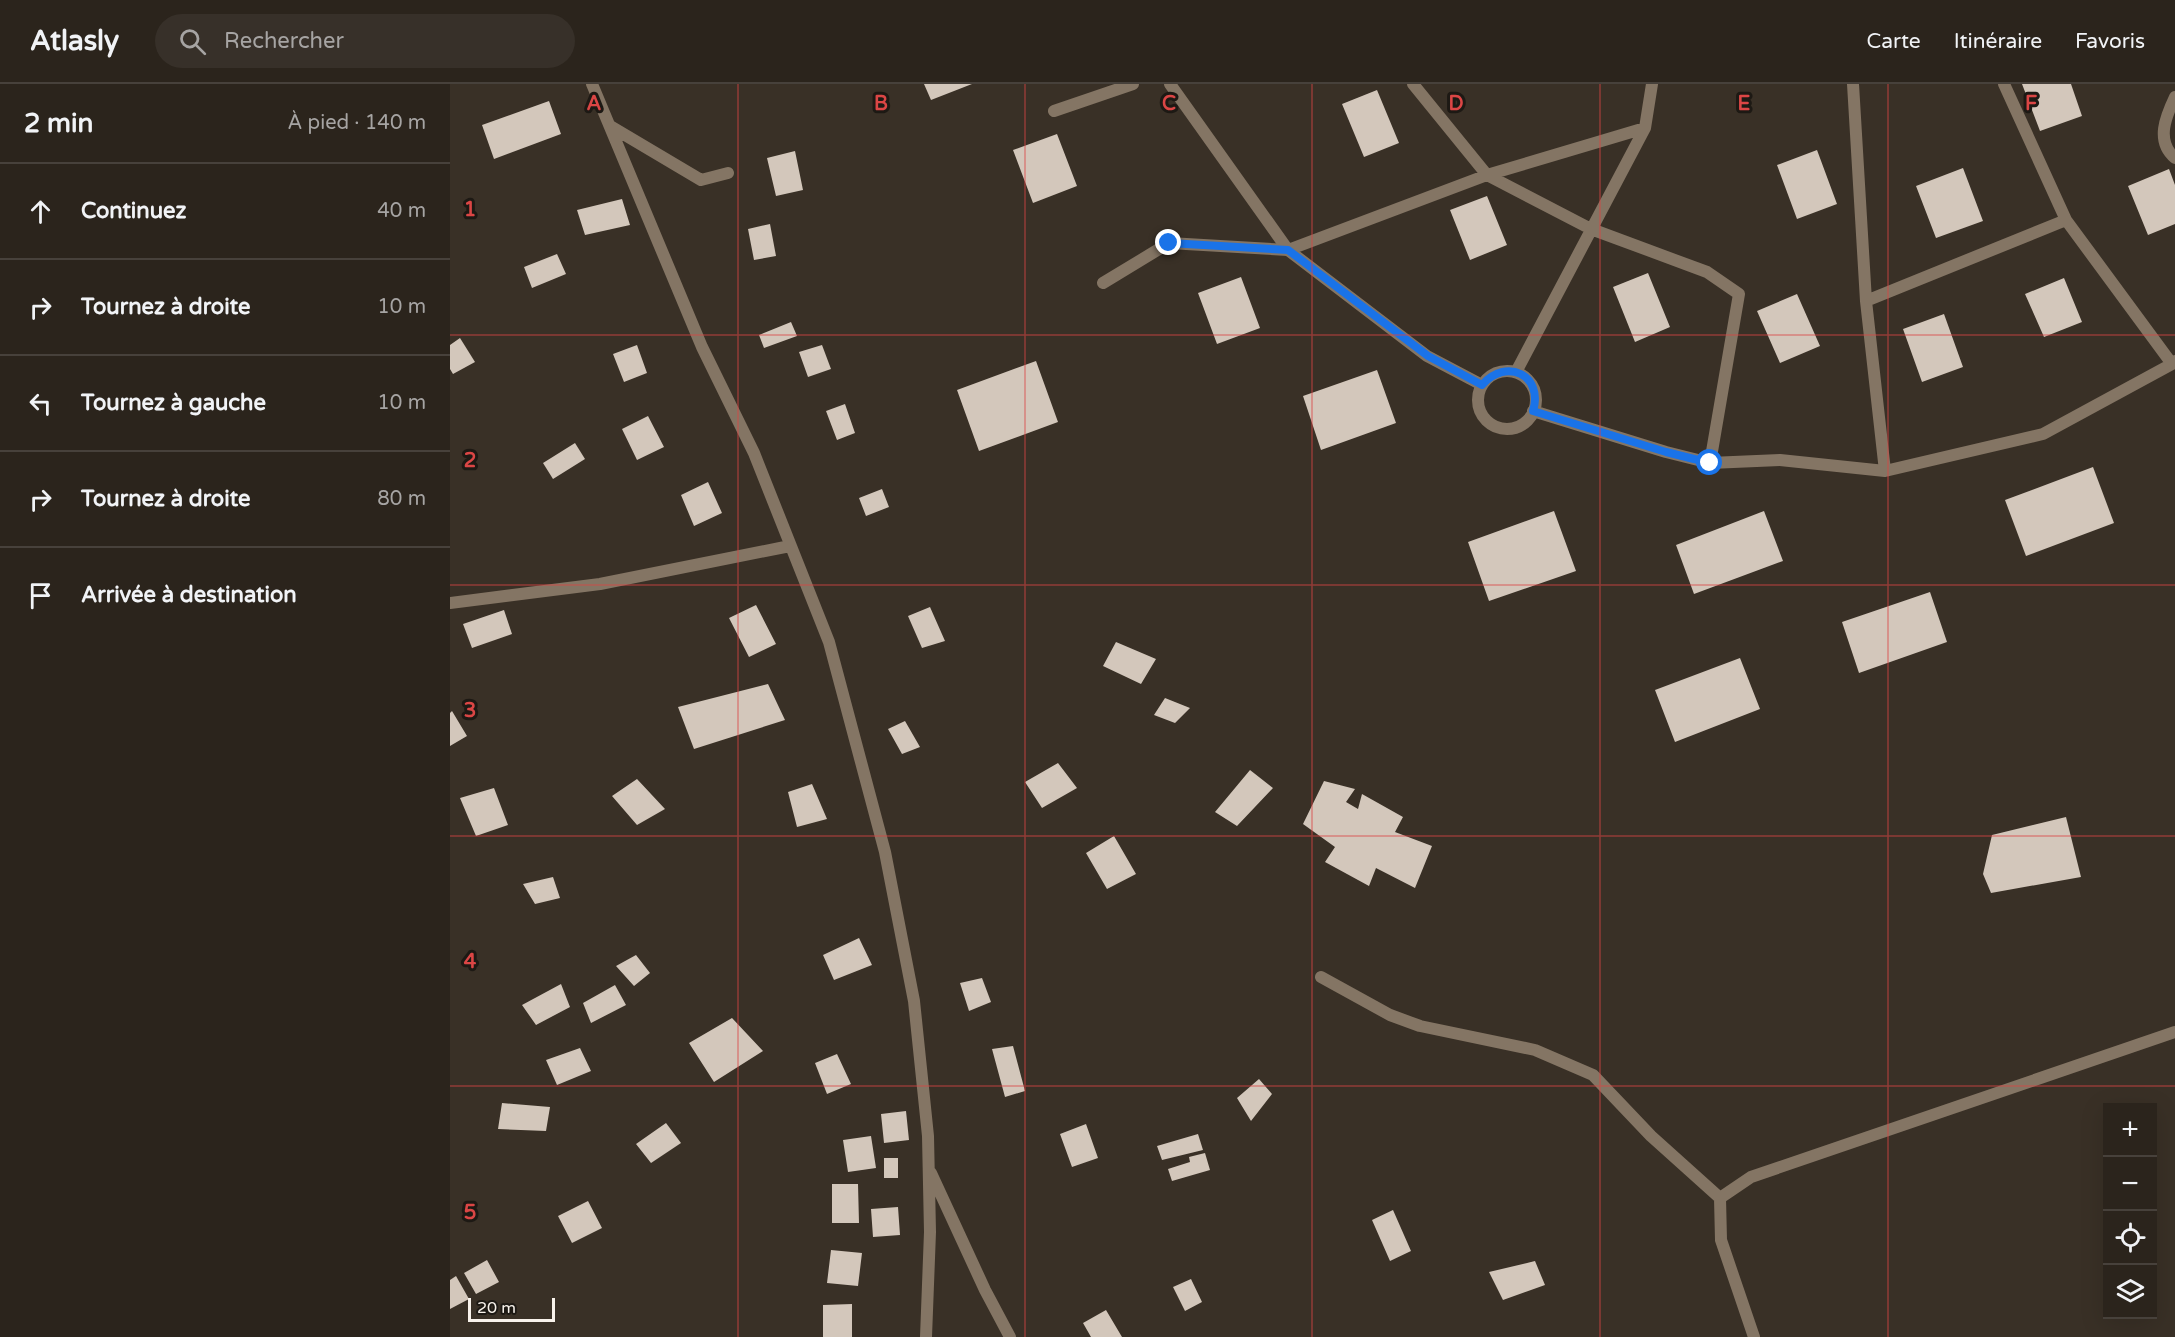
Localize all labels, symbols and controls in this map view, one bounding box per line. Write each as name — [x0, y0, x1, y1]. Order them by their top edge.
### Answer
search box — [155, 14, 575, 68]
text: Atlasly — [30, 24, 119, 58]
icon: search — [176, 25, 209, 58]
text: Rechercher — [224, 28, 344, 54]
text: Carte — [1867, 29, 1921, 54]
text: Itinéraire — [1954, 29, 2042, 54]
text: Favoris — [2075, 29, 2145, 54]
text: A — [587, 92, 602, 116]
text: B — [874, 92, 888, 116]
text: C — [1162, 92, 1176, 116]
text: D — [1448, 92, 1464, 116]
text: E — [1738, 92, 1751, 116]
text: F — [2025, 92, 2037, 116]
text: 2 min — [24, 108, 93, 139]
text: À pied · 140 m — [288, 111, 426, 135]
icon: ahead — [24, 195, 57, 228]
text: Continuez — [81, 198, 186, 224]
text: 1 — [464, 198, 476, 222]
text: 40 m — [377, 199, 426, 223]
route end — [1155, 229, 1181, 255]
icon: right — [24, 291, 57, 324]
text: Tournez à droite — [81, 294, 250, 320]
text: 10 m — [377, 295, 426, 319]
icon: left — [24, 387, 57, 420]
text: Tournez à gauche — [81, 390, 266, 416]
text: 10 m — [377, 391, 426, 415]
text: 2 — [464, 449, 476, 473]
route start — [1696, 449, 1722, 475]
icon: right — [24, 483, 57, 516]
text: Tournez à droite — [81, 486, 250, 512]
text: 80 m — [377, 487, 426, 511]
icon: arrive — [24, 579, 57, 612]
text: Arrivée à destination — [81, 582, 297, 608]
text: 3 — [464, 699, 476, 723]
text: 4 — [464, 950, 477, 974]
map controls — [2103, 1103, 2157, 1319]
button: + — [2103, 1103, 2157, 1157]
button: − — [2103, 1157, 2157, 1211]
text: 5 — [464, 1201, 476, 1225]
button: locate — [2103, 1211, 2157, 1265]
button: layers — [2103, 1265, 2157, 1319]
scale bar — [468, 1295, 555, 1322]
text: 20 m — [477, 1298, 516, 1318]

